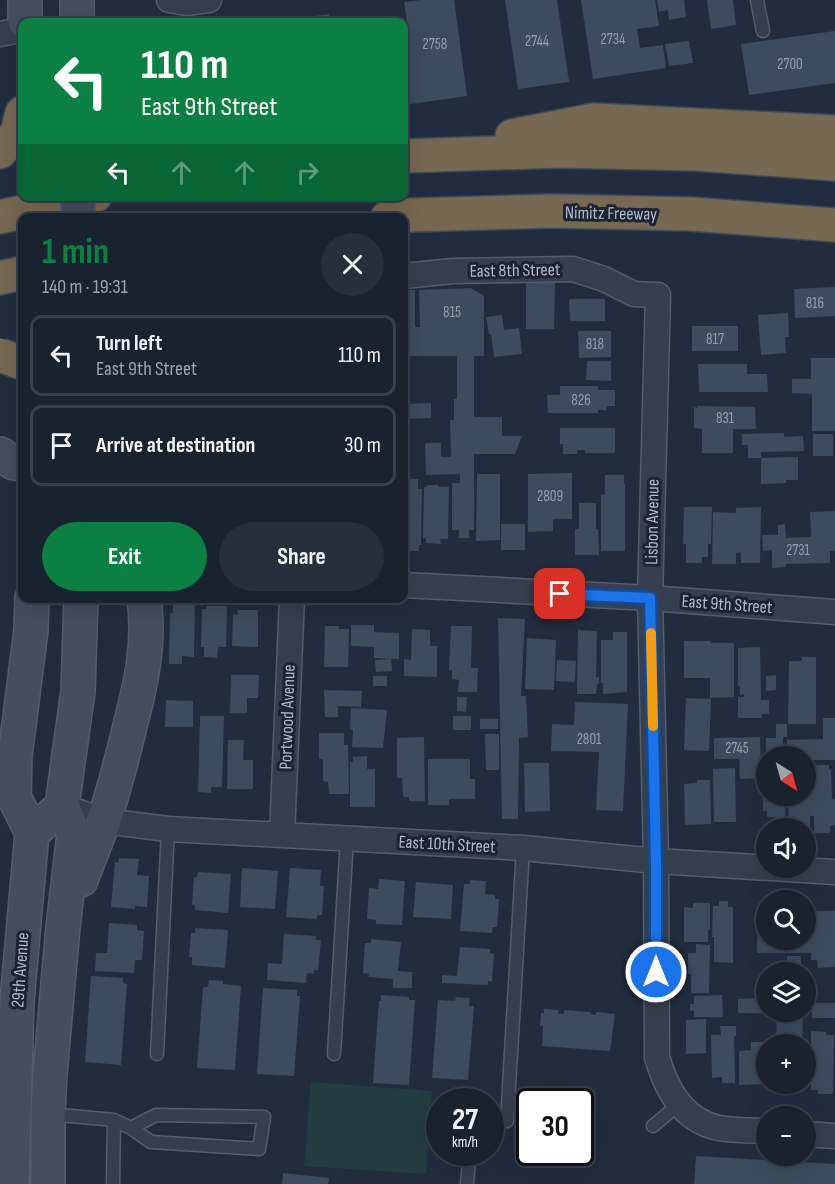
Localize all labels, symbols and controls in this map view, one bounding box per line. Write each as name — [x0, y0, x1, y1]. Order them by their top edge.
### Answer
house number: 2734 — [601, 30, 625, 49]
house number: 2744 — [525, 32, 549, 51]
house number: 2758 — [423, 35, 447, 54]
text: 110 m — [141, 40, 228, 91]
icon: left — [42, 42, 120, 120]
house number: 2700 — [777, 55, 803, 74]
text: East 9th Street — [141, 91, 278, 123]
icon: left — [102, 156, 135, 189]
icon: ahead — [165, 156, 198, 189]
icon: ahead — [228, 156, 261, 189]
icon: right — [291, 156, 324, 189]
street label: Nimitz Freeway — [565, 202, 657, 225]
text: 1 min — [42, 231, 109, 274]
button: close — [321, 233, 384, 296]
street label: East 8th Street — [469, 259, 561, 282]
text: 140 m · 19:31 — [42, 275, 128, 299]
house number: 816 — [806, 294, 824, 313]
house number: 815 — [443, 303, 461, 322]
text: Turn left — [96, 330, 162, 357]
house number: 817 — [706, 330, 724, 349]
house number: 818 — [586, 335, 604, 354]
icon: left — [45, 339, 78, 372]
text: 110 m — [338, 342, 381, 369]
text: East 9th Street — [96, 357, 197, 381]
house number: 826 — [571, 391, 591, 410]
house number: 831 — [716, 409, 735, 428]
icon: arrive — [45, 429, 78, 462]
text: Arrive at destination — [96, 432, 255, 459]
text: 30 m — [344, 432, 381, 459]
street label: Lisbon Avenue — [641, 479, 664, 565]
house number: 2809 — [537, 487, 563, 506]
button: Exit — [42, 522, 207, 591]
button: Share — [219, 522, 384, 591]
house number: 2731 — [786, 541, 811, 560]
pin — [534, 568, 585, 619]
icon: arrive — [543, 577, 576, 610]
street label: East 9th Street — [681, 591, 774, 618]
street label: Portwood Avenue — [275, 664, 300, 770]
house number: 2801 — [577, 730, 602, 749]
house number: 2745 — [725, 739, 749, 758]
north arrow — [756, 746, 816, 806]
map controls — [756, 746, 816, 1166]
button: sound — [756, 818, 816, 878]
street label: East 10th Street — [398, 831, 497, 858]
button: search — [756, 890, 816, 950]
street label: 29th Avenue — [7, 932, 34, 1008]
position arrow — [624, 940, 688, 1004]
button: layers — [756, 962, 816, 1022]
button: + — [756, 1034, 816, 1094]
speed limit sign: 30 — [516, 1088, 594, 1166]
text: 27 — [452, 1102, 478, 1138]
button: − — [756, 1106, 816, 1166]
text: km/h — [452, 1133, 478, 1152]

